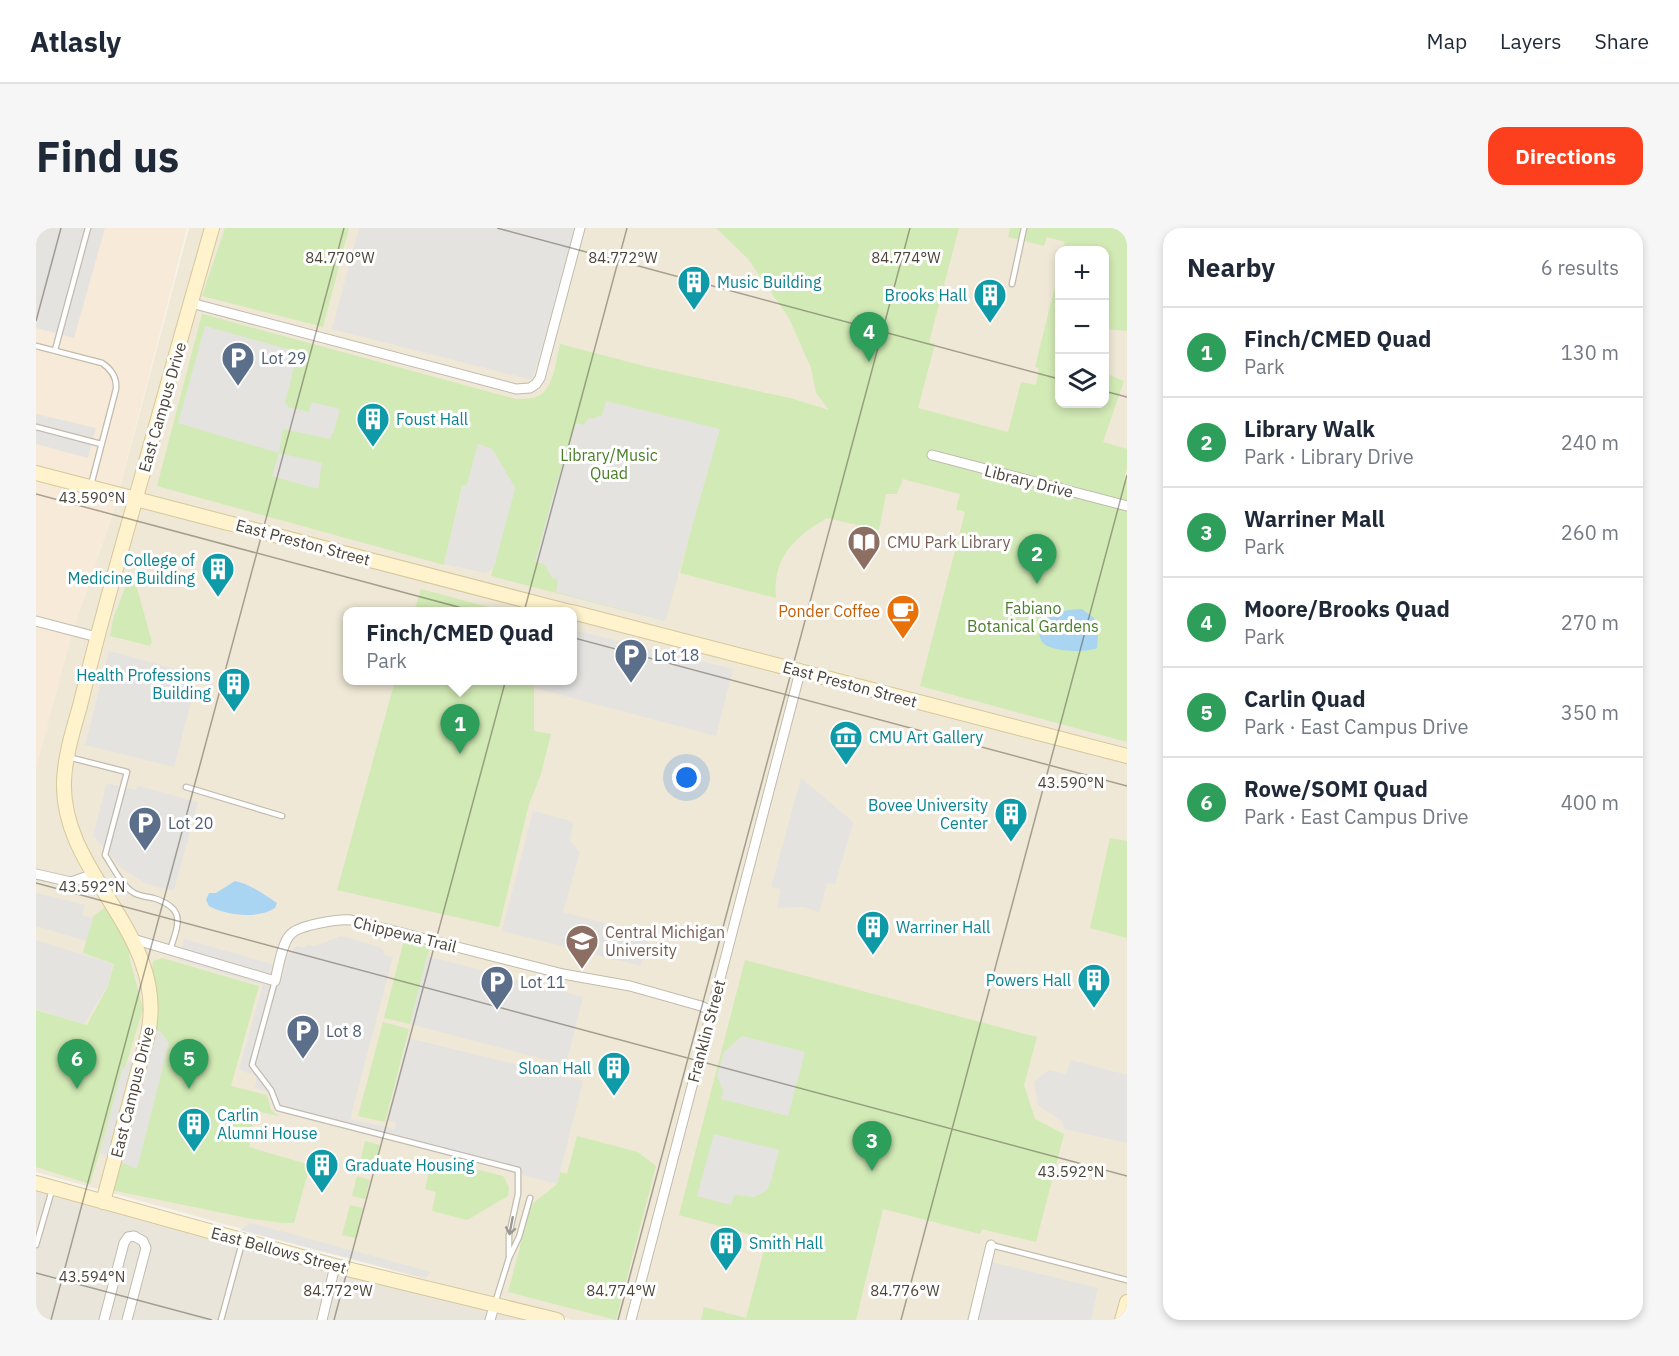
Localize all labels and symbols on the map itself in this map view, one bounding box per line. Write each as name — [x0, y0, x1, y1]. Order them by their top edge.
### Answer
text: 84.770°W — [305, 248, 375, 267]
text: 84.772°W — [588, 248, 658, 267]
text: 84.774°W — [871, 248, 941, 267]
building icon: Music Building — [676, 264, 712, 311]
place label: Music Building — [717, 272, 822, 292]
building icon: Brooks Hall — [972, 277, 1008, 324]
place label: Brooks Hall — [885, 285, 967, 305]
pin: 4 — [850, 312, 888, 362]
street label: East Campus Drive — [134, 339, 190, 474]
parking icon: Lot 29 — [220, 340, 256, 387]
place label: Lot 29 — [261, 348, 306, 368]
building icon: Foust Hall — [355, 401, 391, 448]
place label: Foust Hall — [396, 409, 468, 429]
park label: Library/Music Quad — [560, 445, 658, 483]
street label: Library Drive — [983, 460, 1076, 502]
text: 43.590°N — [59, 488, 125, 507]
street label: East Preston Street — [234, 514, 372, 570]
library icon: CMU Park Library — [846, 524, 882, 571]
place label: CMU Park Library — [887, 532, 1010, 552]
pin: 2 — [1018, 534, 1056, 584]
place label: College of Medicine Building — [68, 550, 196, 588]
building icon: College of Medicine Building — [200, 551, 236, 598]
cafe icon: Ponder Coffee — [885, 593, 921, 640]
park label: Fabiano Botanical Gardens — [967, 598, 1099, 636]
place label: Ponder Coffee — [778, 601, 880, 621]
parking icon: Lot 18 — [613, 637, 649, 684]
place label: Lot 18 — [654, 645, 699, 665]
street label: East Preston Street — [781, 656, 919, 712]
place label: Health Professions Building — [76, 665, 212, 703]
building icon: Health Professions Building — [216, 666, 252, 713]
pin: 1 — [440, 704, 480, 754]
museum icon: CMU Art Gallery — [828, 719, 864, 766]
place label: CMU Art Gallery — [869, 727, 983, 747]
your location — [672, 763, 701, 792]
text: 43.590°N — [1038, 773, 1104, 792]
place label: Bovee University Center — [868, 795, 988, 833]
building icon: Bovee University Center — [993, 796, 1029, 843]
parking icon: Lot 20 — [127, 805, 163, 852]
place label: Lot 20 — [168, 813, 213, 833]
text: 43.592°N — [59, 877, 125, 896]
building icon: Warriner Hall — [855, 909, 891, 956]
street label: Chippewa Trail — [351, 911, 459, 957]
place label: Warriner Hall — [896, 917, 990, 937]
place label: Central Michigan University — [605, 922, 725, 960]
school or university icon: Central Michigan University — [564, 923, 600, 970]
building icon: Powers Hall — [1076, 962, 1112, 1009]
parking icon: Lot 11 — [479, 964, 515, 1011]
place label: Powers Hall — [986, 970, 1071, 990]
place label: Lot 11 — [520, 972, 565, 992]
street label: Franklin Street — [683, 977, 729, 1085]
parking icon: Lot 8 — [285, 1013, 321, 1060]
place label: Lot 8 — [326, 1021, 362, 1041]
street label: East Campus Drive — [106, 1024, 158, 1160]
pin: 6 — [58, 1040, 96, 1089]
pin: 5 — [170, 1040, 208, 1089]
building icon: Sloan Hall — [596, 1050, 632, 1097]
place label: Sloan Hall — [519, 1058, 591, 1078]
place label: Carlin Alumni House — [217, 1105, 318, 1143]
building icon: Carlin Alumni House — [176, 1106, 212, 1153]
pin: 3 — [852, 1122, 892, 1171]
building icon: Graduate Housing — [304, 1147, 340, 1194]
place label: Graduate Housing — [345, 1155, 475, 1175]
text: 43.592°N — [1038, 1162, 1104, 1181]
one-way arrow — [505, 1215, 516, 1235]
street label: East Bellows Street — [209, 1222, 349, 1278]
building icon: Smith Hall — [708, 1225, 744, 1272]
place label: Smith Hall — [749, 1233, 823, 1253]
text: 43.594°N — [59, 1267, 125, 1286]
text: 84.772°W — [303, 1281, 373, 1300]
text: 84.774°W — [586, 1281, 656, 1300]
text: 84.776°W — [870, 1281, 940, 1300]

